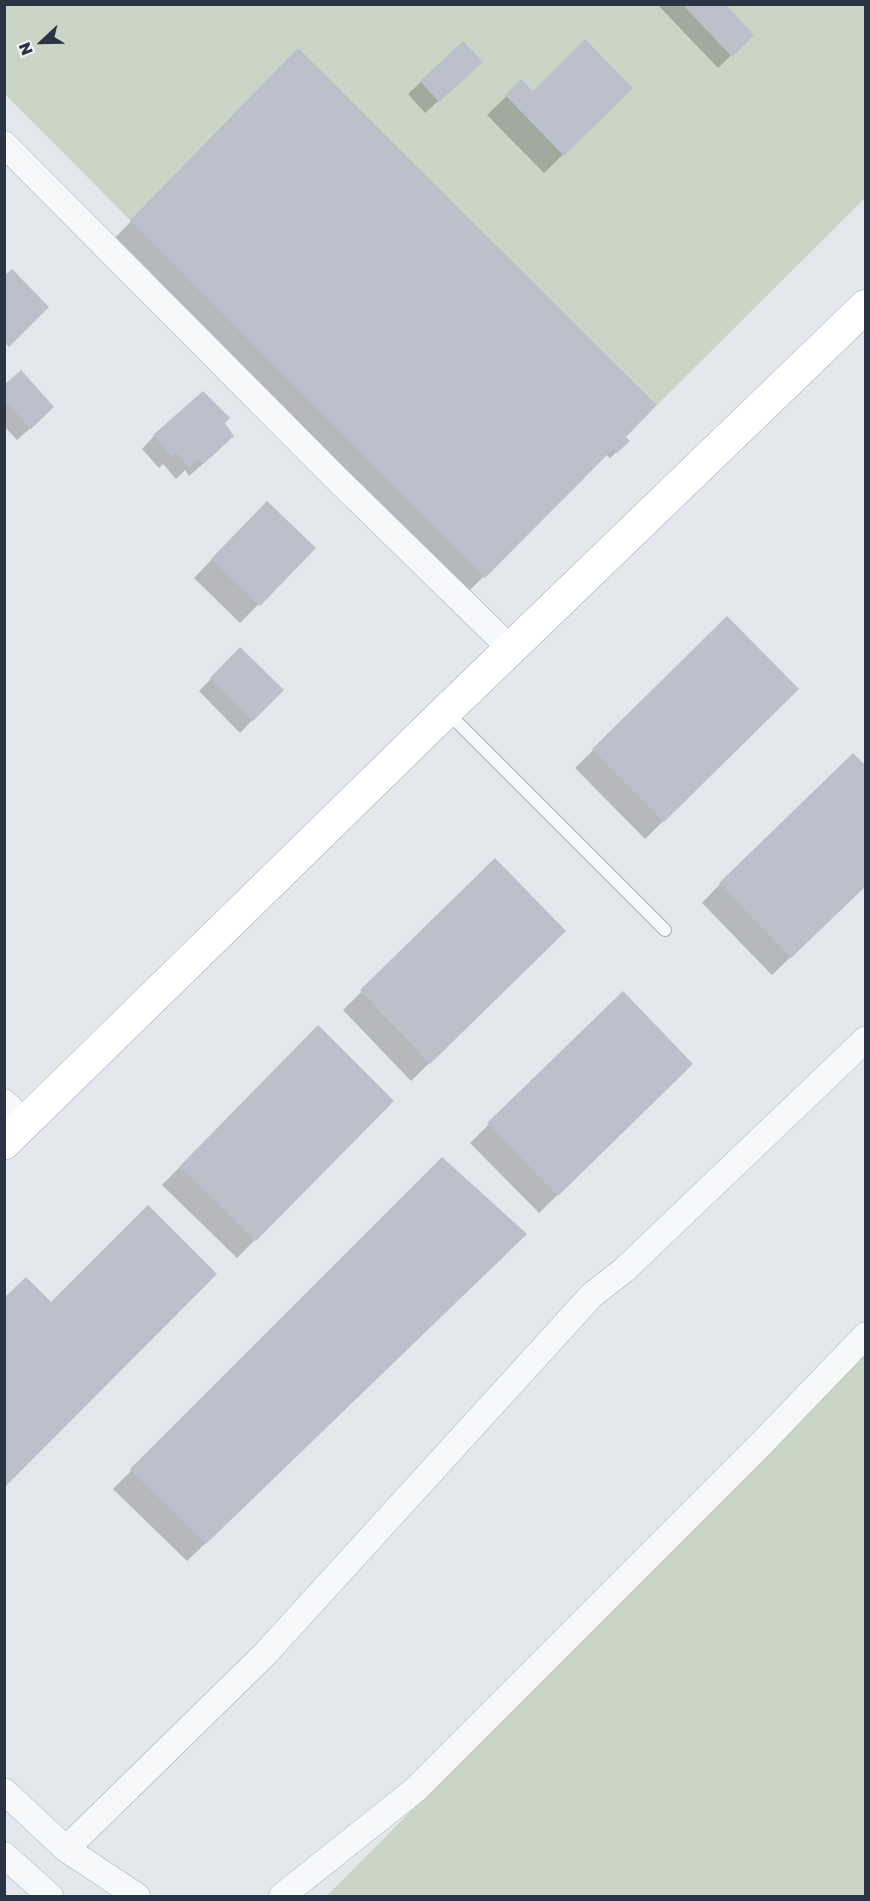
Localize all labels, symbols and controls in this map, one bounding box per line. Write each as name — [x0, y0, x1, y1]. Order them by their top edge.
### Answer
north arrow — [12, 12, 72, 72]
text: N — [14, 39, 37, 58]

